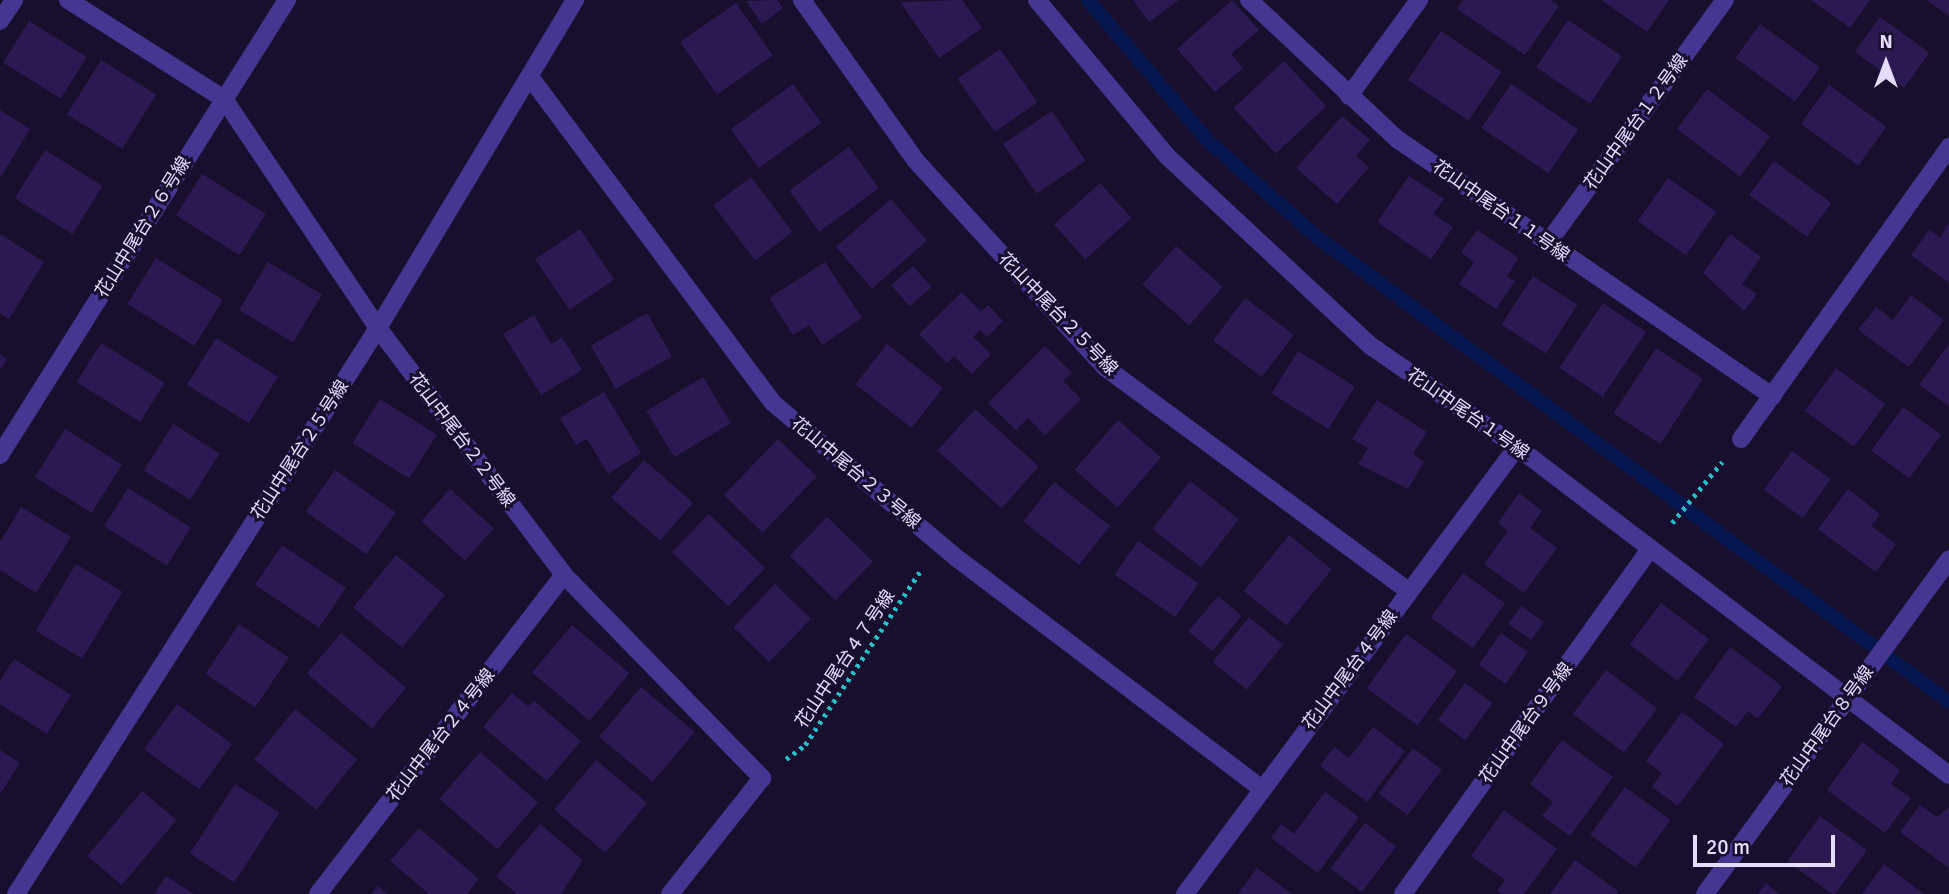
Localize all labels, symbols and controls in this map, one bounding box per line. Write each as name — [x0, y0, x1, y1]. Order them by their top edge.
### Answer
north arrow — [1851, 28, 1921, 98]
text: N — [1879, 30, 1893, 54]
street label: 花山中尾台１２号線 — [1580, 50, 1692, 194]
street label: 花山中尾台２６号線 — [91, 153, 195, 301]
street label: 花山中尾台１１号線 — [1428, 156, 1574, 266]
street label: 花山中尾台２５号線 — [994, 248, 1122, 380]
street label: 花山中尾台１号線 — [1403, 364, 1533, 464]
street label: 花山中尾台２２号線 — [405, 369, 519, 511]
street label: 花山中尾台２５号線 — [247, 376, 353, 524]
street label: 花山中尾台２３号線 — [787, 413, 925, 533]
street label: 花山中尾台４７号線 — [791, 586, 899, 732]
street label: 花山中尾台４号線 — [1298, 606, 1402, 734]
street label: 花山中尾台９号線 — [1475, 658, 1577, 788]
street label: 花山中尾台８号線 — [1776, 661, 1878, 791]
street label: 花山中尾台２４号線 — [383, 665, 499, 805]
scale bar — [1697, 820, 1839, 864]
text: 20 m — [1706, 834, 1750, 860]

